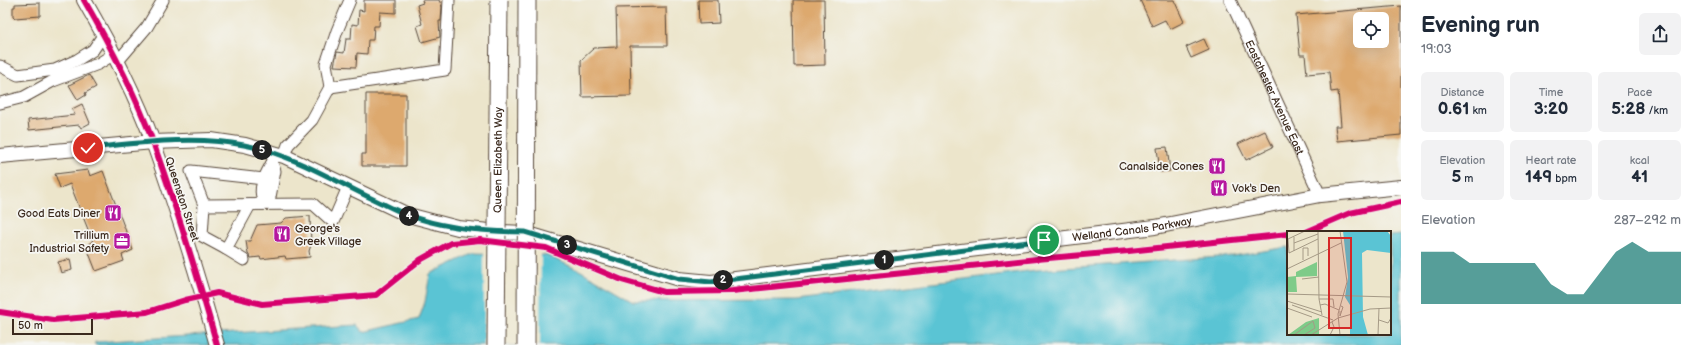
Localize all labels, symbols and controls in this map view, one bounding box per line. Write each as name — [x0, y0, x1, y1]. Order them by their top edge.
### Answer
map controls — [1353, 12, 1389, 48]
button: locate — [1353, 12, 1389, 48]
text: Evening run — [1421, 12, 1540, 39]
button: share — [1639, 13, 1681, 55]
street label: Eastchester Avenue East — [1243, 38, 1307, 157]
text: 19:03 — [1421, 41, 1452, 57]
text: Distance — [1440, 86, 1484, 99]
text: Time — [1539, 86, 1563, 99]
text: Pace — [1627, 86, 1652, 99]
text: 0.61 — [1438, 99, 1469, 119]
text: 3:20 — [1534, 99, 1568, 119]
text: 5:28 — [1611, 99, 1646, 119]
text: km — [1469, 104, 1487, 117]
text: /km — [1646, 104, 1668, 117]
street label: Queen Elizabeth Way — [491, 107, 505, 213]
pin — [71, 131, 105, 165]
icon: check — [77, 137, 99, 159]
pin: 5 — [252, 140, 272, 160]
text: 5 — [259, 143, 265, 156]
text: Elevation — [1439, 154, 1485, 167]
text: Heart rate — [1526, 154, 1576, 167]
text: kcal — [1630, 154, 1650, 167]
street label: Queenston Street — [162, 155, 202, 243]
restaurant icon: Canalside Cones — [1207, 156, 1227, 176]
place label: Canalside Cones — [1119, 160, 1205, 173]
text: 5 — [1451, 167, 1461, 187]
text: 149 — [1525, 167, 1552, 187]
text: 41 — [1631, 167, 1648, 187]
text: m — [1461, 172, 1473, 185]
text: bpm — [1552, 172, 1577, 185]
restaurant icon: Vok's Den — [1209, 178, 1229, 198]
place label: Vok's Den — [1232, 182, 1280, 195]
restaurant icon: Good Eats Diner — [103, 203, 123, 223]
pin: 4 — [399, 206, 419, 226]
place label: Good Eats Diner — [18, 207, 101, 220]
text: 4 — [406, 209, 412, 222]
text: Elevation — [1421, 212, 1475, 228]
text: 287–292 m — [1614, 212, 1681, 228]
street label: Welland Canals Parkway — [1072, 214, 1193, 244]
place label: George's Greek Village — [295, 222, 362, 248]
pin — [1027, 223, 1061, 257]
restaurant icon: George's Greek Village — [272, 224, 292, 244]
place label: Trillium Industrial Safety — [29, 229, 109, 255]
icon: arrive — [1033, 229, 1055, 251]
office icon: Trillium Industrial Safety — [112, 231, 132, 251]
inset map — [1287, 231, 1391, 335]
pin: 3 — [557, 235, 577, 255]
text: 3 — [564, 238, 570, 251]
pin: 1 — [874, 250, 894, 270]
text: 1 — [882, 253, 886, 266]
pin: 2 — [713, 270, 733, 290]
text: 2 — [720, 273, 726, 286]
scale bar — [12, 317, 93, 336]
text: 50 m — [18, 319, 43, 332]

